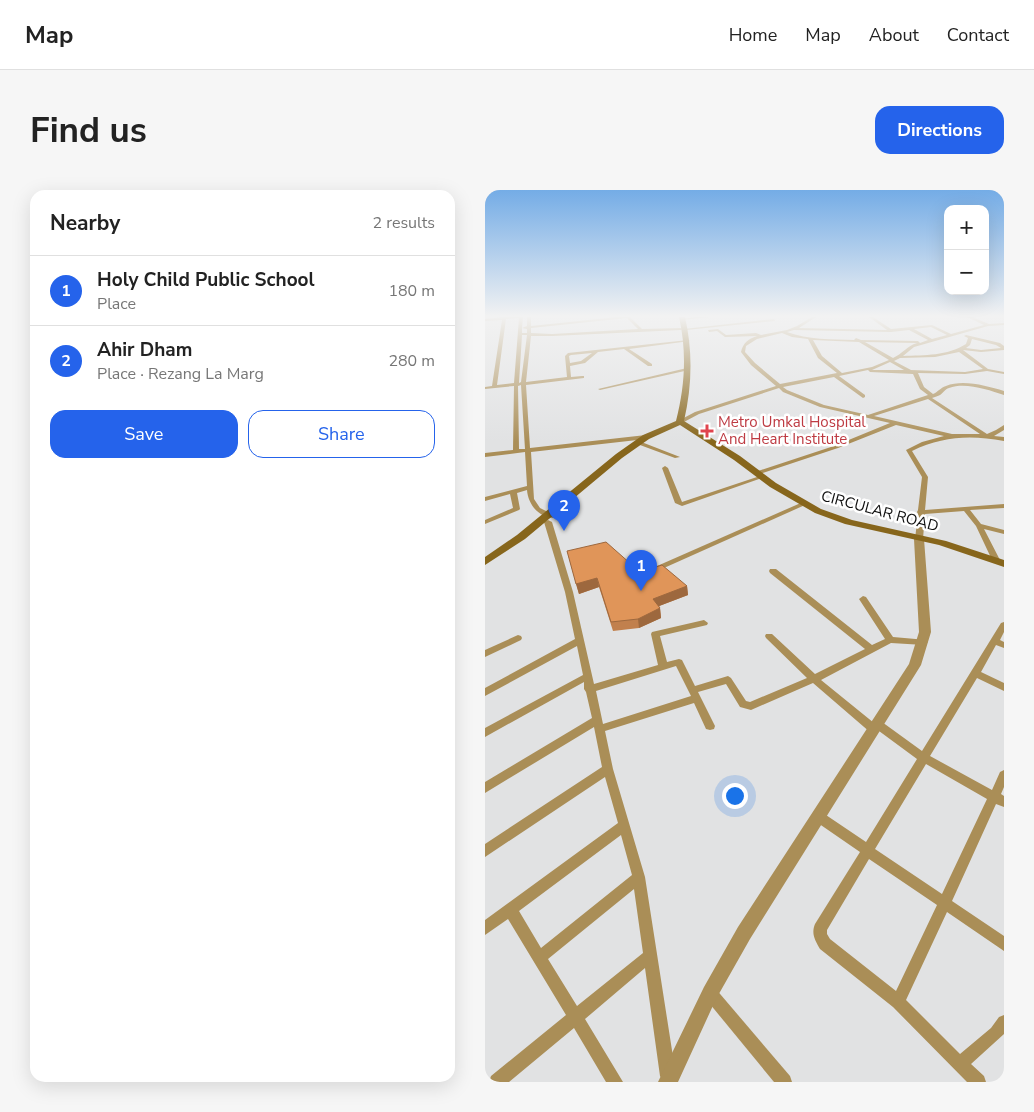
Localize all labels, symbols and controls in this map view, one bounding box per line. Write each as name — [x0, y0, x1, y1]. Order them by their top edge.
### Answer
text: Map — [25, 19, 73, 51]
text: Home — [729, 23, 777, 47]
text: Map — [805, 23, 841, 47]
text: About — [869, 23, 919, 47]
text: Contact — [947, 23, 1009, 47]
button: Directions — [875, 106, 1004, 154]
text: Find us — [30, 107, 147, 154]
map controls — [944, 205, 989, 295]
button: + — [944, 205, 989, 250]
text: Nearby — [50, 209, 120, 237]
text: 2 results — [373, 212, 435, 234]
button: − — [944, 250, 989, 295]
text: Holy Child Public School — [97, 267, 315, 293]
text: 1 — [61, 280, 71, 302]
text: 180 m — [388, 280, 435, 302]
text: Place — [97, 293, 136, 315]
text: Ahir Dham — [97, 337, 192, 363]
text: 2 — [61, 350, 71, 372]
text: 280 m — [388, 350, 435, 372]
text: Place · Rezang La Marg — [97, 363, 264, 385]
button: Save — [50, 410, 238, 458]
button: Share — [248, 410, 435, 458]
place label: Metro Umkal Hospital And Heart Institute — [718, 412, 866, 449]
marker: Metro Umkal Hospital And Heart Institute — [700, 424, 714, 438]
street label: CIRCULAR ROAD — [819, 486, 941, 536]
pin: 2 — [548, 490, 580, 531]
pin: 1 — [625, 550, 657, 591]
your location — [722, 783, 748, 809]

